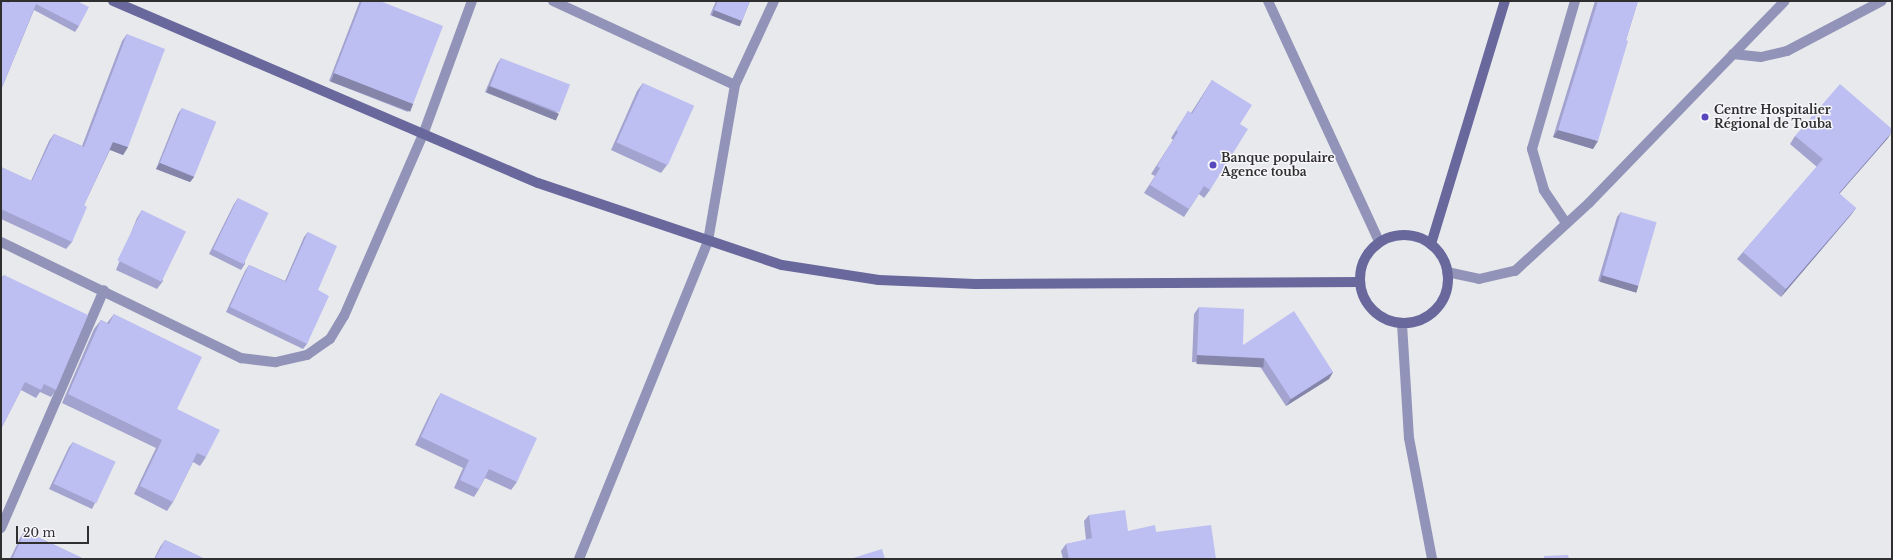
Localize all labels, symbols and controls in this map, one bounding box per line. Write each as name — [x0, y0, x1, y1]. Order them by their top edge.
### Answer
place label: Centre Hospitalier Régional de Touba — [1714, 103, 1832, 131]
marker: Centre Hospitalier Régional de Touba — [1699, 111, 1711, 123]
place label: Banque populaire Agence touba — [1221, 151, 1335, 179]
marker: Banque populaire Agence touba — [1208, 160, 1218, 170]
scale bar — [18, 518, 91, 544]
text: 20 m — [23, 525, 55, 540]

